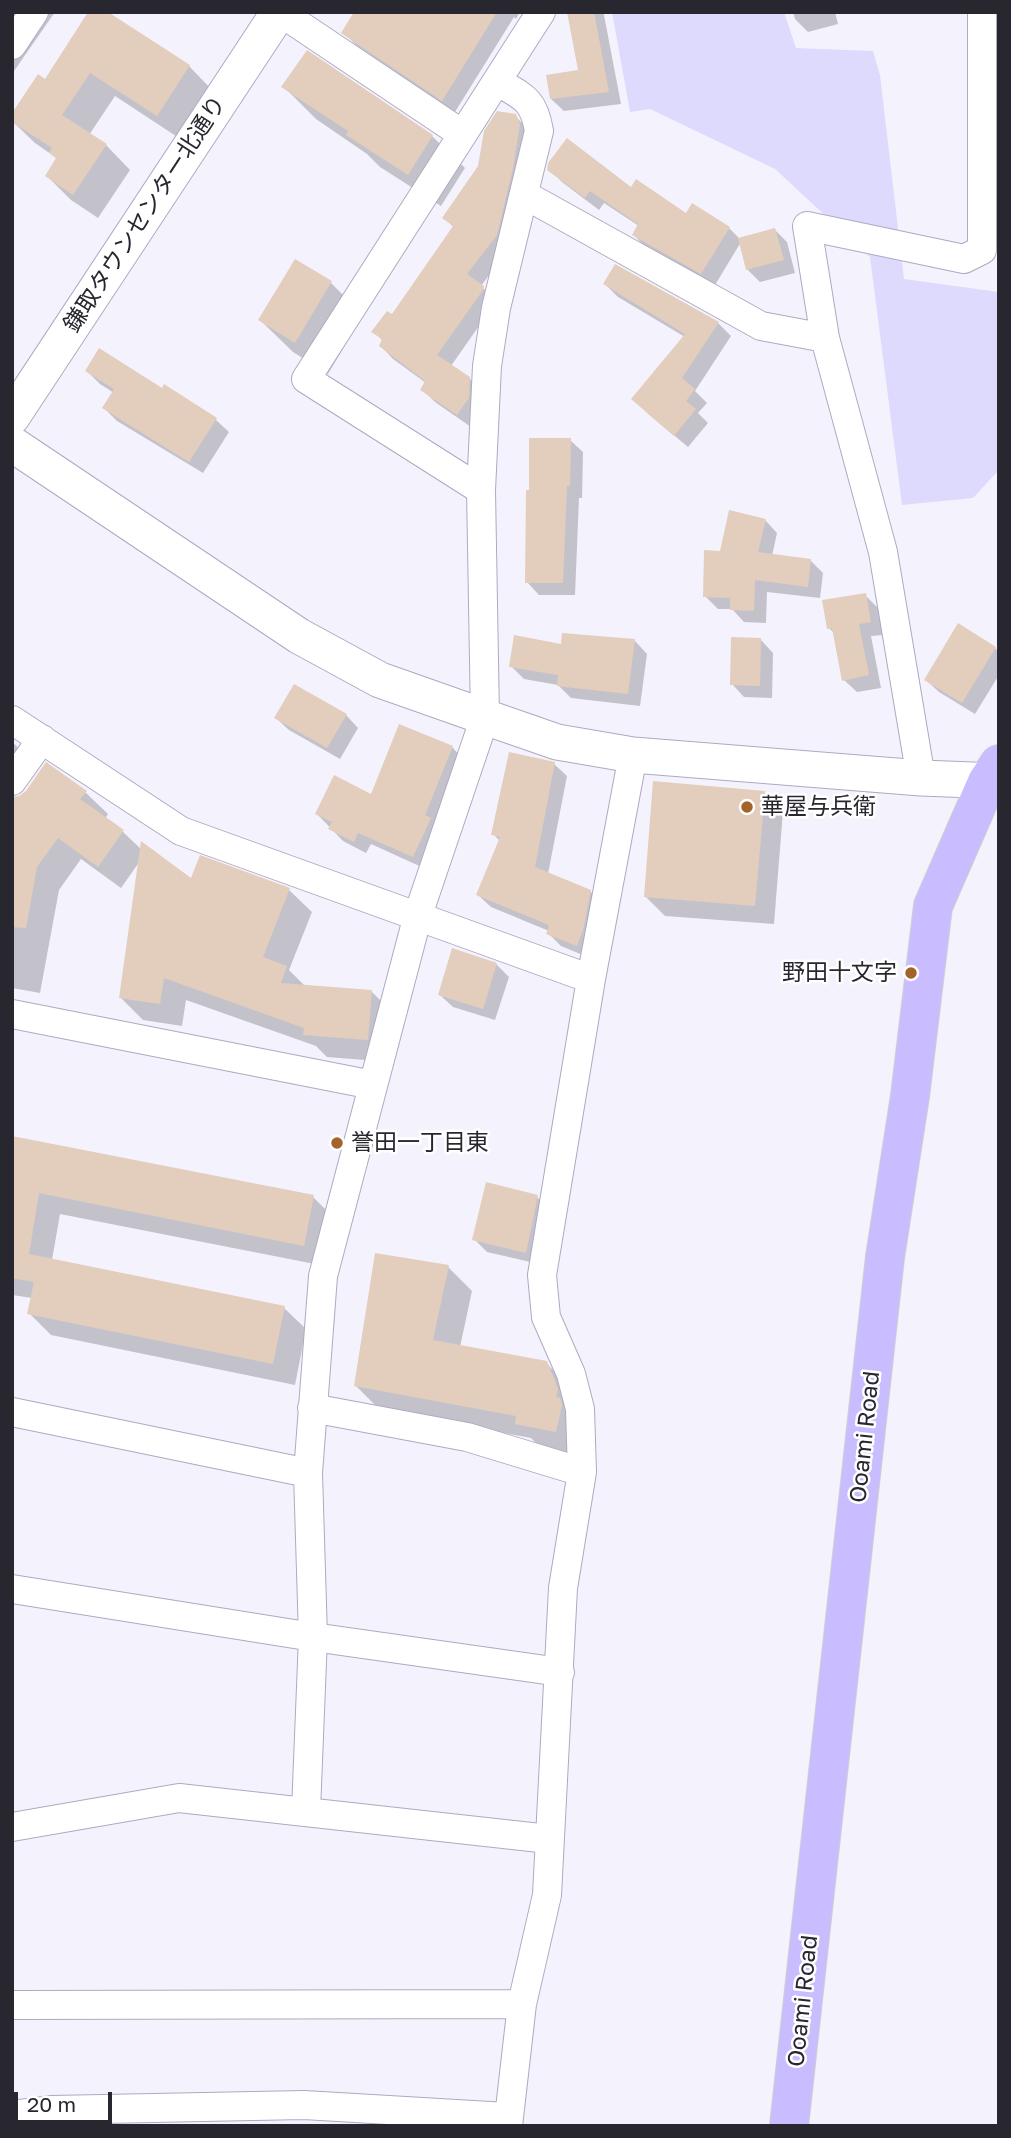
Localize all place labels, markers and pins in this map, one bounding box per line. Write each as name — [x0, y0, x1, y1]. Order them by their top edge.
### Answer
place label: 華屋与兵衛 — [761, 793, 876, 821]
marker: 華屋与兵衛 — [739, 799, 755, 815]
place label: 野田十文字 — [782, 959, 897, 987]
marker: 野田十文字 — [903, 965, 919, 981]
place label: 誉田一丁目東 — [351, 1129, 489, 1157]
marker: 誉田一丁目東 — [329, 1135, 345, 1151]

